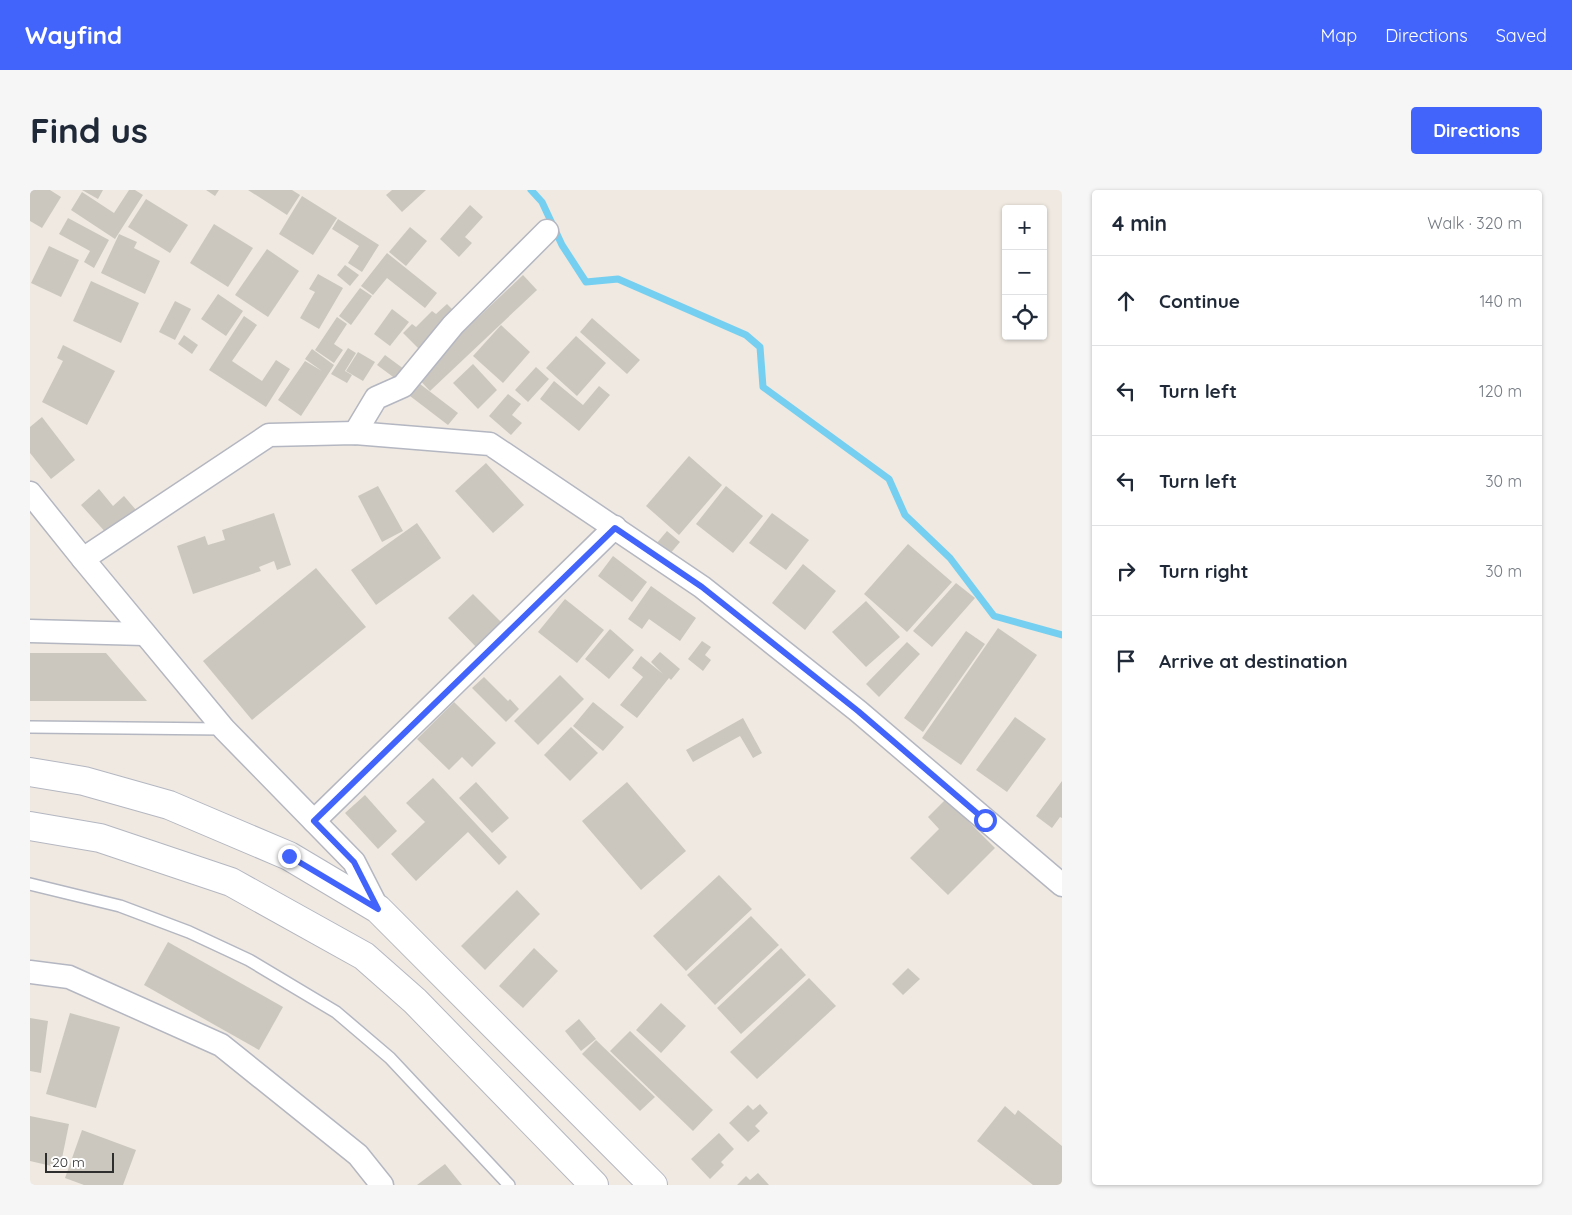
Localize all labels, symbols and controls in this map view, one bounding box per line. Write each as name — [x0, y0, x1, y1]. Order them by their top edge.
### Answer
text: Wayfind — [25, 20, 122, 50]
text: Map — [1320, 24, 1357, 47]
text: Directions — [1385, 24, 1468, 47]
text: Saved — [1496, 24, 1547, 47]
button: Directions — [1411, 107, 1542, 154]
text: Find us — [30, 108, 148, 152]
map controls — [1002, 205, 1047, 340]
button: + — [1002, 205, 1047, 250]
text: 4 min — [1112, 210, 1167, 236]
text: Walk · 320 m — [1427, 213, 1522, 233]
button: − — [1002, 250, 1047, 295]
icon: ahead — [1112, 287, 1140, 315]
text: Continue — [1159, 289, 1240, 313]
text: 140 m — [1479, 291, 1522, 311]
button: locate — [1002, 295, 1047, 340]
icon: left — [1112, 377, 1140, 405]
text: Turn left — [1159, 379, 1237, 403]
text: 120 m — [1479, 381, 1522, 401]
icon: left — [1112, 467, 1140, 495]
text: Turn left — [1159, 469, 1237, 493]
text: 30 m — [1485, 471, 1522, 491]
icon: right — [1112, 557, 1140, 585]
text: Turn right — [1159, 559, 1248, 583]
text: 30 m — [1485, 561, 1522, 581]
icon: arrive — [1112, 647, 1140, 675]
text: Arrive at destination — [1159, 649, 1348, 673]
route start — [974, 809, 997, 832]
route end — [278, 845, 301, 868]
scale bar — [45, 1150, 114, 1173]
text: 20 m — [52, 1153, 85, 1171]

